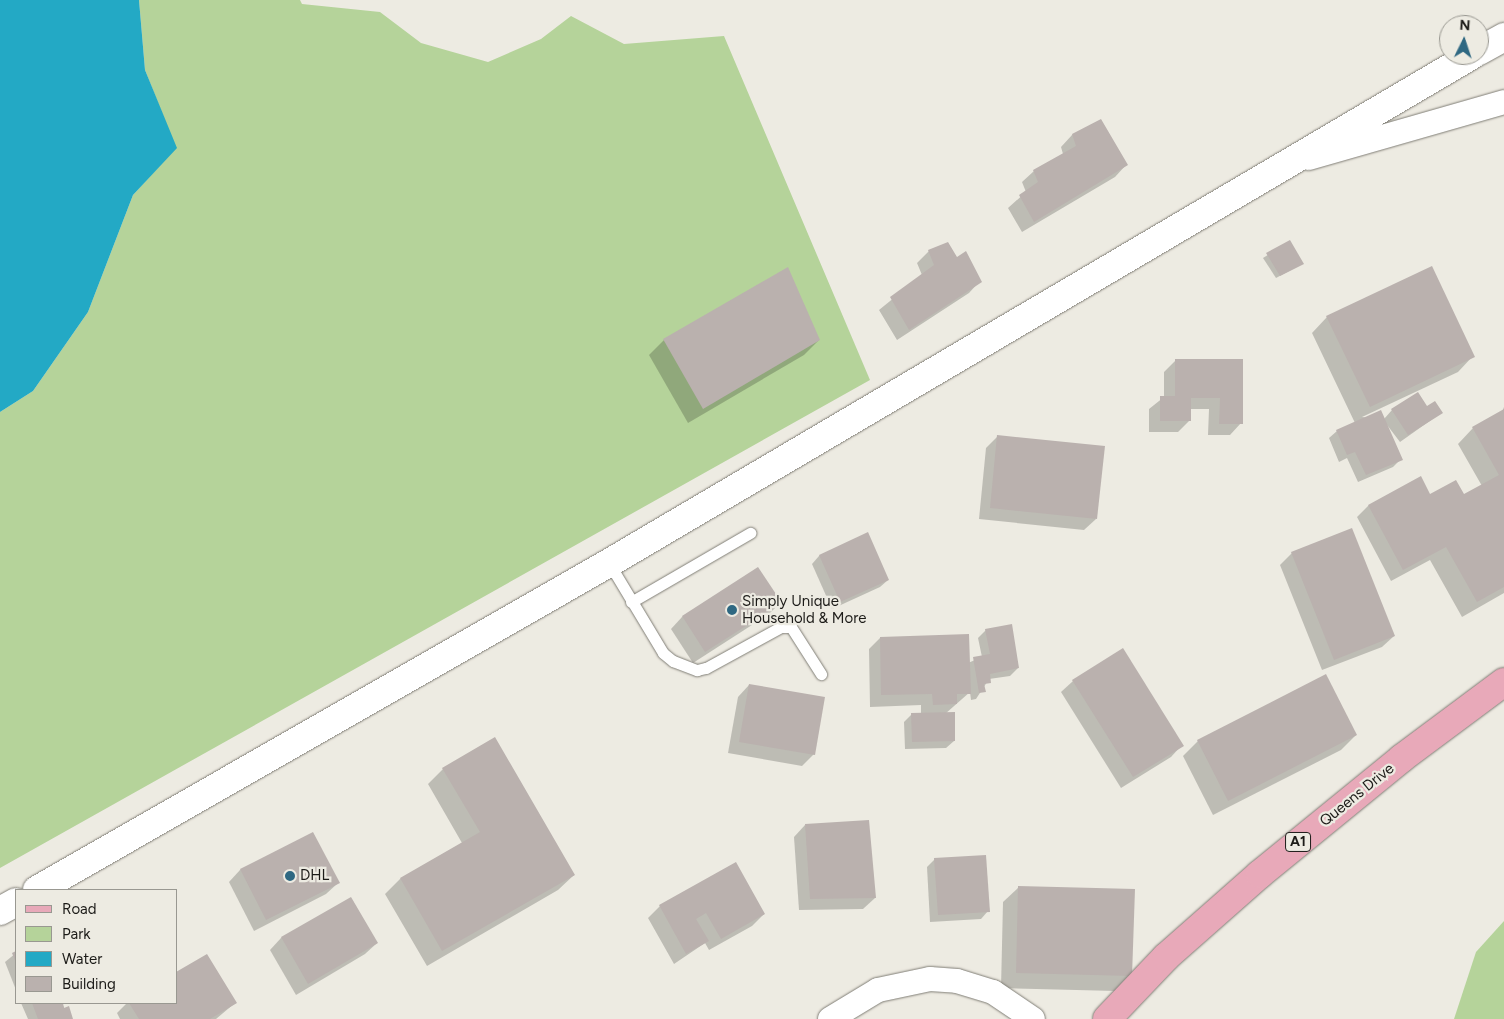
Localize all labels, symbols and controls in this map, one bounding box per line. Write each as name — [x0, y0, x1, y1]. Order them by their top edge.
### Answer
north arrow — [1439, 15, 1489, 65]
text: N — [1459, 17, 1471, 34]
place label: Simply Unique Household & More — [742, 592, 866, 627]
marker: Simply Unique Household & More — [726, 604, 738, 616]
street label: Queens Drive — [1316, 760, 1398, 830]
road number: A1 — [1284, 830, 1312, 854]
place label: DHL — [300, 867, 329, 885]
marker: DHL — [284, 870, 296, 882]
legend — [15, 889, 178, 1004]
text: Road — [62, 900, 97, 918]
text: Park — [62, 925, 91, 943]
text: Water — [62, 950, 102, 968]
text: Building — [62, 975, 116, 993]

